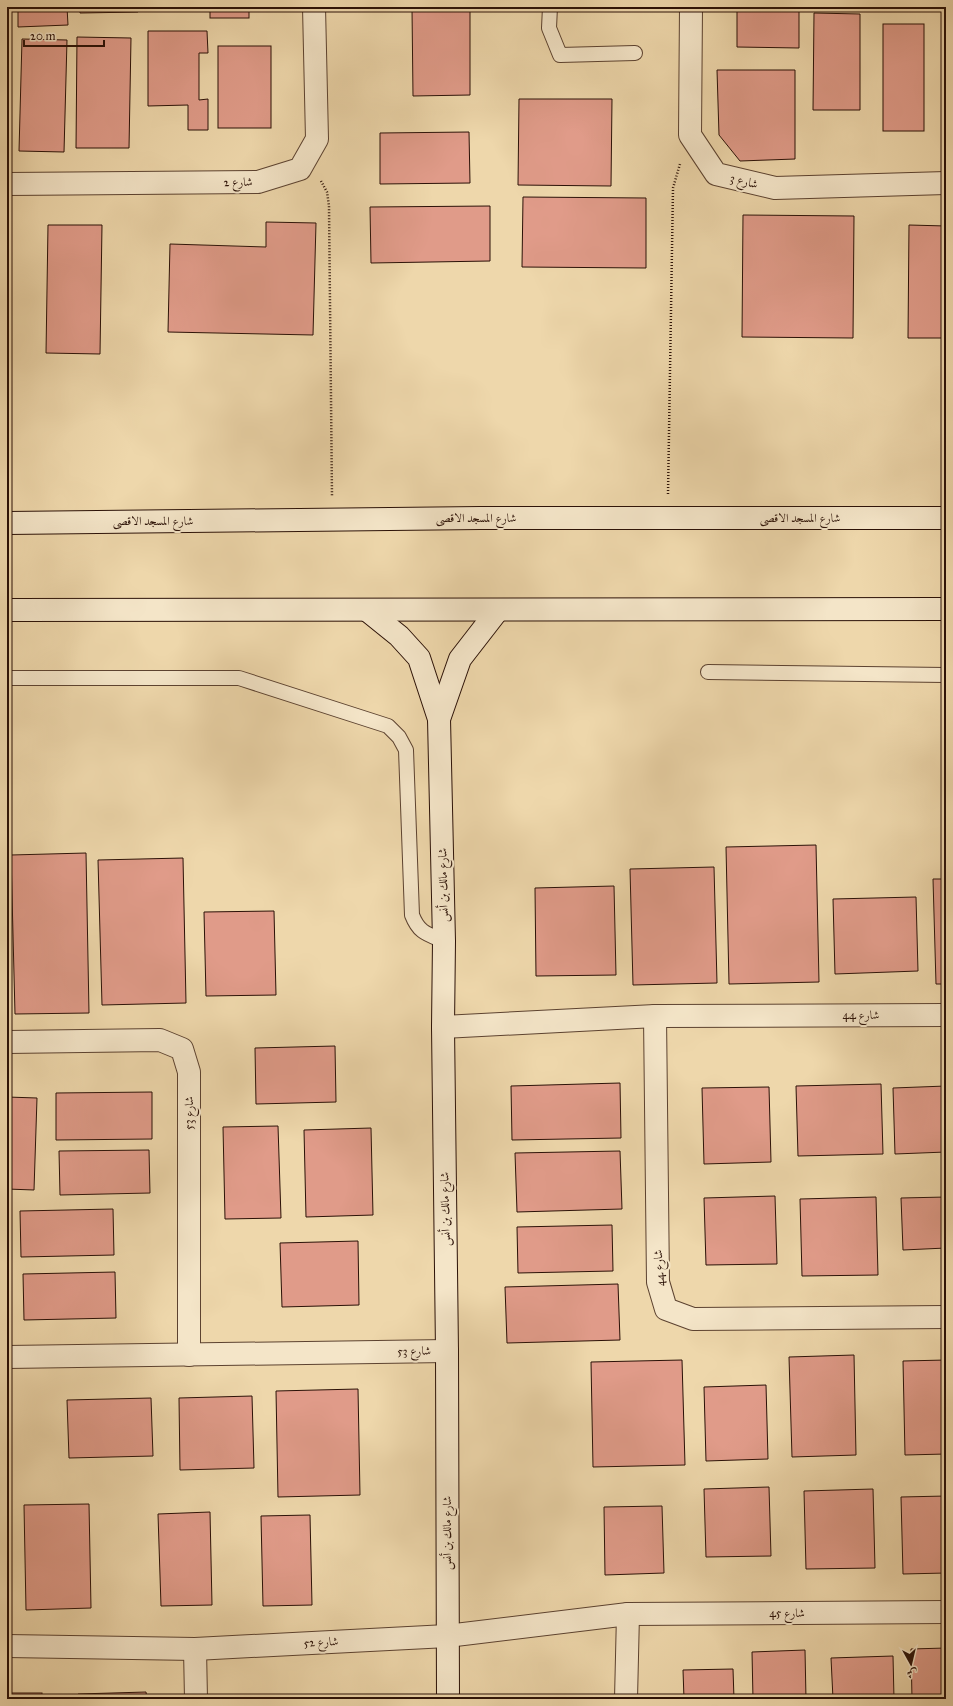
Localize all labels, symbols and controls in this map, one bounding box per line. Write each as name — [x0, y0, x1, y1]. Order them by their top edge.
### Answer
scale bar — [24, 22, 104, 48]
text: 20 m — [30, 29, 56, 43]
street label: شارع 3 — [728, 171, 760, 195]
street label: شارع 2 — [223, 175, 253, 193]
street label: شارع المسجد الاقصى — [436, 511, 516, 529]
street label: شارع المسجد الاقصى — [760, 511, 840, 529]
street label: شارع المسجد الاقصى — [113, 514, 193, 532]
street label: شارع مالك بن أنس — [434, 848, 455, 922]
street label: شارع 44 — [843, 1008, 880, 1026]
street label: شارع 53 — [182, 1096, 200, 1130]
street label: شارع مالك بن أنس — [436, 1172, 457, 1246]
street label: شارع 44 — [651, 1249, 671, 1287]
street label: شارع 53 — [397, 1344, 431, 1362]
street label: شارع مالك بن أنس — [439, 1496, 458, 1570]
street label: شارع 45 — [769, 1606, 805, 1624]
street label: شارع 52 — [303, 1634, 339, 1654]
north arrow — [891, 1644, 931, 1684]
text: ش — [906, 1666, 919, 1681]

